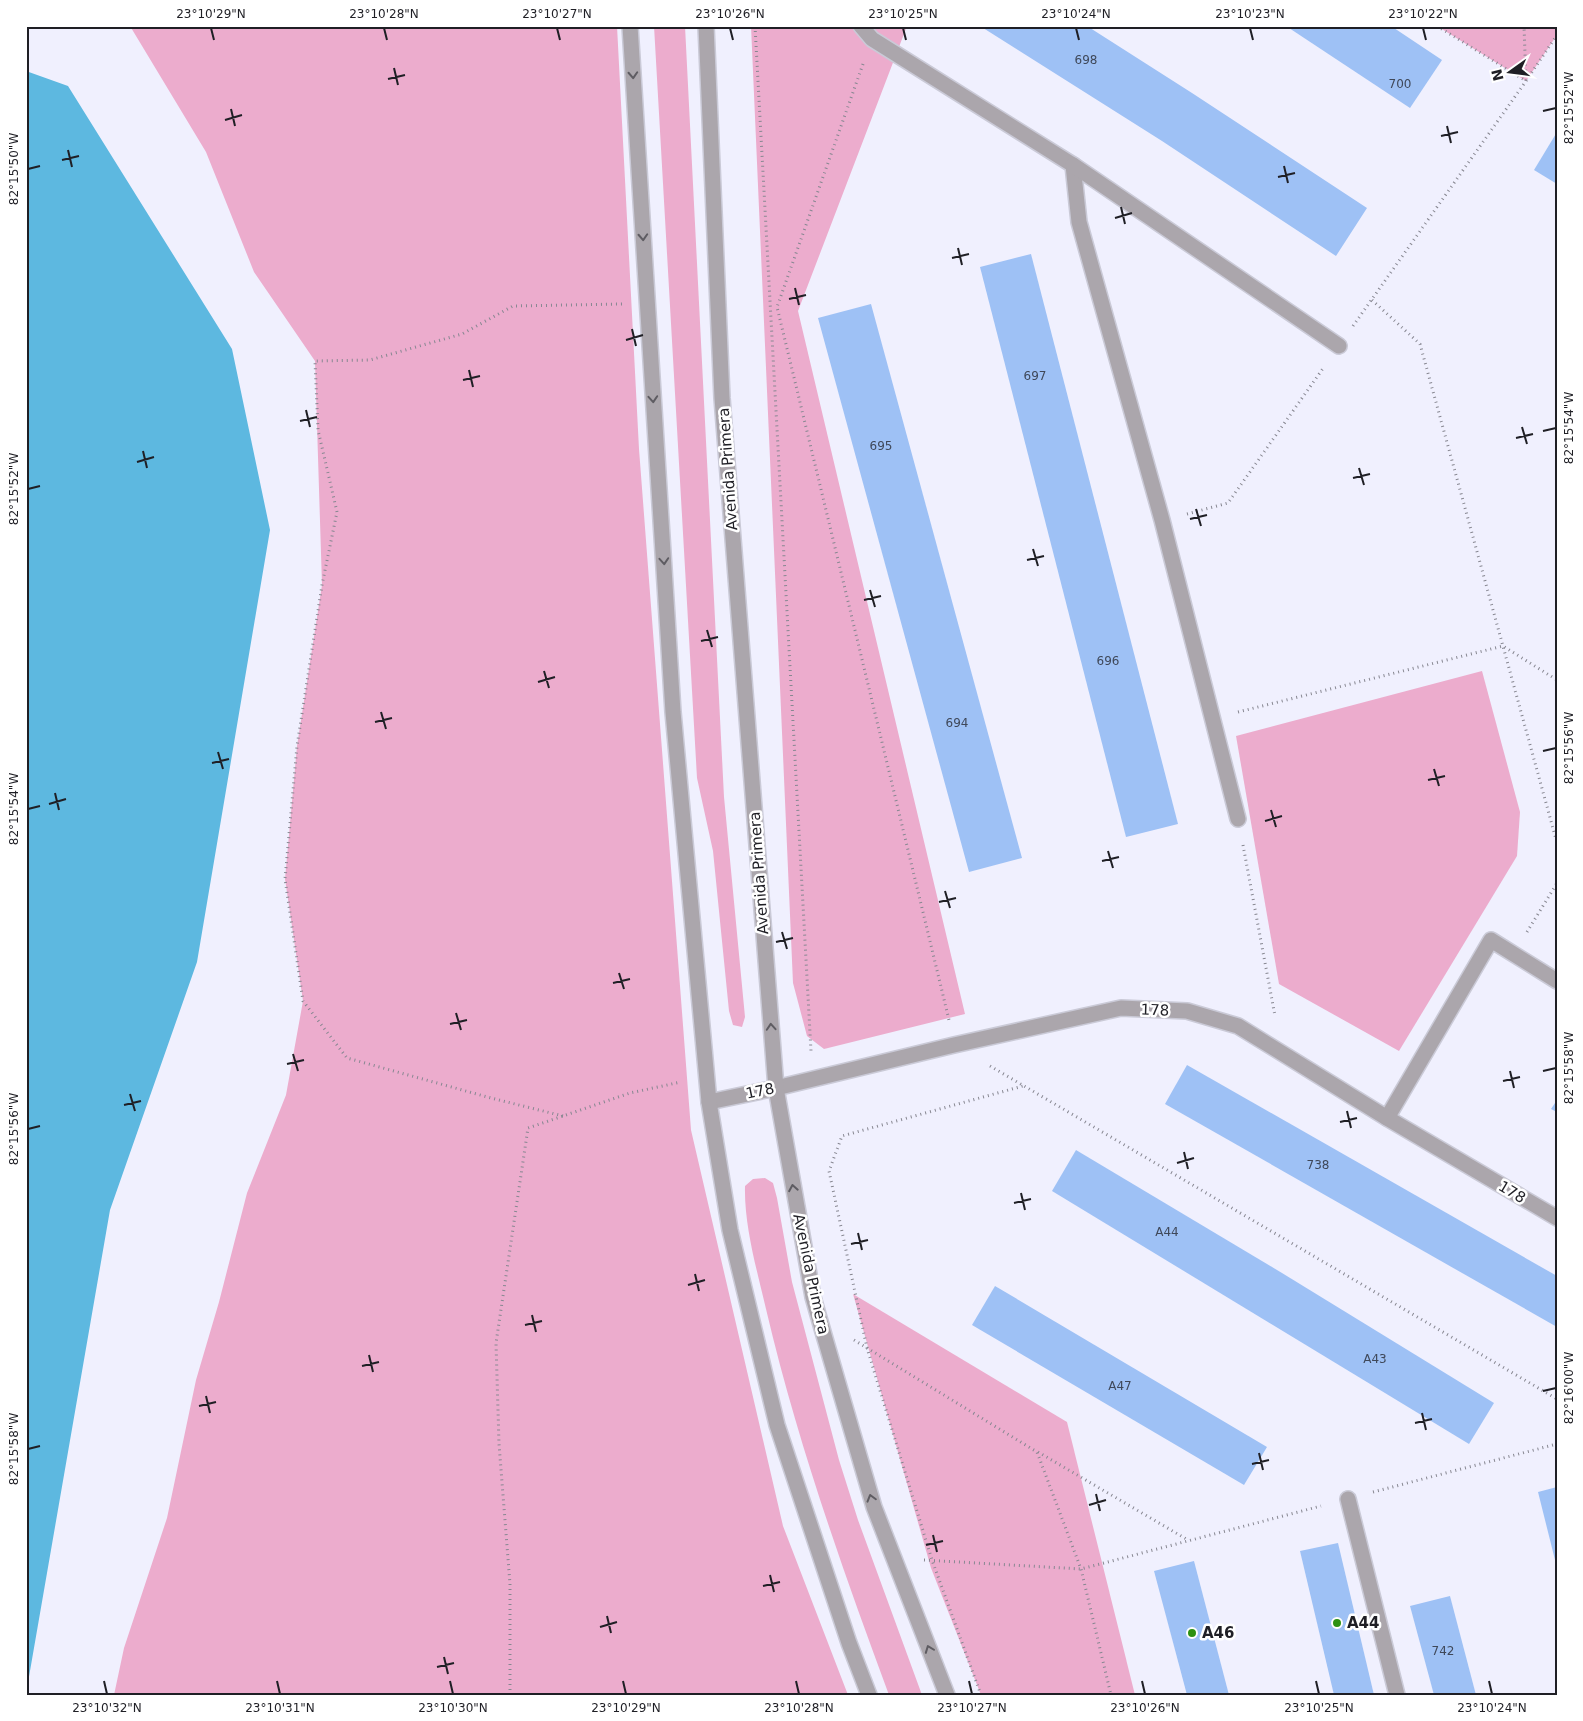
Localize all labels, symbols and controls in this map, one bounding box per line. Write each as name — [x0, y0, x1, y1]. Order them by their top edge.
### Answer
text: 23°10'29"N — [176, 7, 246, 21]
text: 23°10'28"N — [349, 7, 419, 21]
text: 23°10'27"N — [522, 7, 592, 21]
text: 23°10'26"N — [695, 7, 765, 21]
text: 23°10'25"N — [868, 7, 938, 21]
text: 23°10'24"N — [1041, 7, 1111, 21]
text: 23°10'23"N — [1215, 7, 1285, 21]
text: 23°10'22"N — [1388, 7, 1458, 21]
north arrow — [1486, 48, 1536, 98]
house number: 698 — [1075, 53, 1097, 67]
text: N — [1488, 68, 1507, 83]
one-way arrow — [628, 71, 639, 79]
text: 82°15'52"W — [1562, 72, 1576, 144]
house number: 700 — [1389, 77, 1411, 91]
text: 82°15'50"W — [7, 133, 21, 205]
one-way arrow — [638, 233, 649, 241]
house number: 697 — [1024, 369, 1046, 383]
text: 82°15'54"W — [1562, 392, 1576, 464]
one-way arrow — [648, 396, 659, 404]
street label: Avenida Primera — [715, 407, 741, 531]
house number: 695 — [870, 439, 892, 453]
text: 82°15'52"W — [7, 453, 21, 525]
one-way arrow — [658, 558, 669, 566]
house number: 696 — [1097, 654, 1119, 668]
text: 82°15'56"W — [1562, 712, 1576, 784]
house number: 694 — [946, 716, 968, 730]
text: 82°15'54"W — [7, 773, 21, 845]
street label: Avenida Primera — [746, 811, 772, 935]
street label: 178 — [1140, 1001, 1170, 1019]
one-way arrow — [766, 1023, 777, 1031]
text: 82°15'58"W — [1562, 1032, 1576, 1104]
street label: 178 — [744, 1079, 776, 1103]
text: 82°15'56"W — [7, 1093, 21, 1165]
house number: 738 — [1307, 1158, 1329, 1172]
street label: 178 — [1495, 1177, 1529, 1207]
one-way arrow — [789, 1183, 799, 1192]
street label: Avenida Primera — [789, 1212, 833, 1336]
house number: A44 — [1155, 1225, 1179, 1239]
house number: A43 — [1363, 1352, 1387, 1366]
text: 82°16'00"W — [1562, 1352, 1576, 1424]
house number: A47 — [1108, 1379, 1132, 1393]
text: 82°15'58"W — [7, 1413, 21, 1485]
one-way arrow — [867, 1494, 877, 1502]
place label: A44 — [1347, 1614, 1379, 1632]
marker: A44 — [1331, 1617, 1343, 1629]
place label: A46 — [1202, 1624, 1234, 1642]
marker: A46 — [1186, 1627, 1198, 1639]
house number: 742 — [1432, 1644, 1454, 1658]
one-way arrow — [925, 1646, 935, 1654]
text: 23°10'32"N — [72, 1701, 142, 1715]
text: 23°10'31"N — [245, 1701, 315, 1715]
text: 23°10'30"N — [418, 1701, 488, 1715]
text: 23°10'29"N — [591, 1701, 661, 1715]
text: 23°10'28"N — [764, 1701, 834, 1715]
text: 23°10'27"N — [937, 1701, 1007, 1715]
text: 23°10'26"N — [1110, 1701, 1180, 1715]
text: 23°10'25"N — [1284, 1701, 1354, 1715]
text: 23°10'24"N — [1457, 1701, 1527, 1715]

